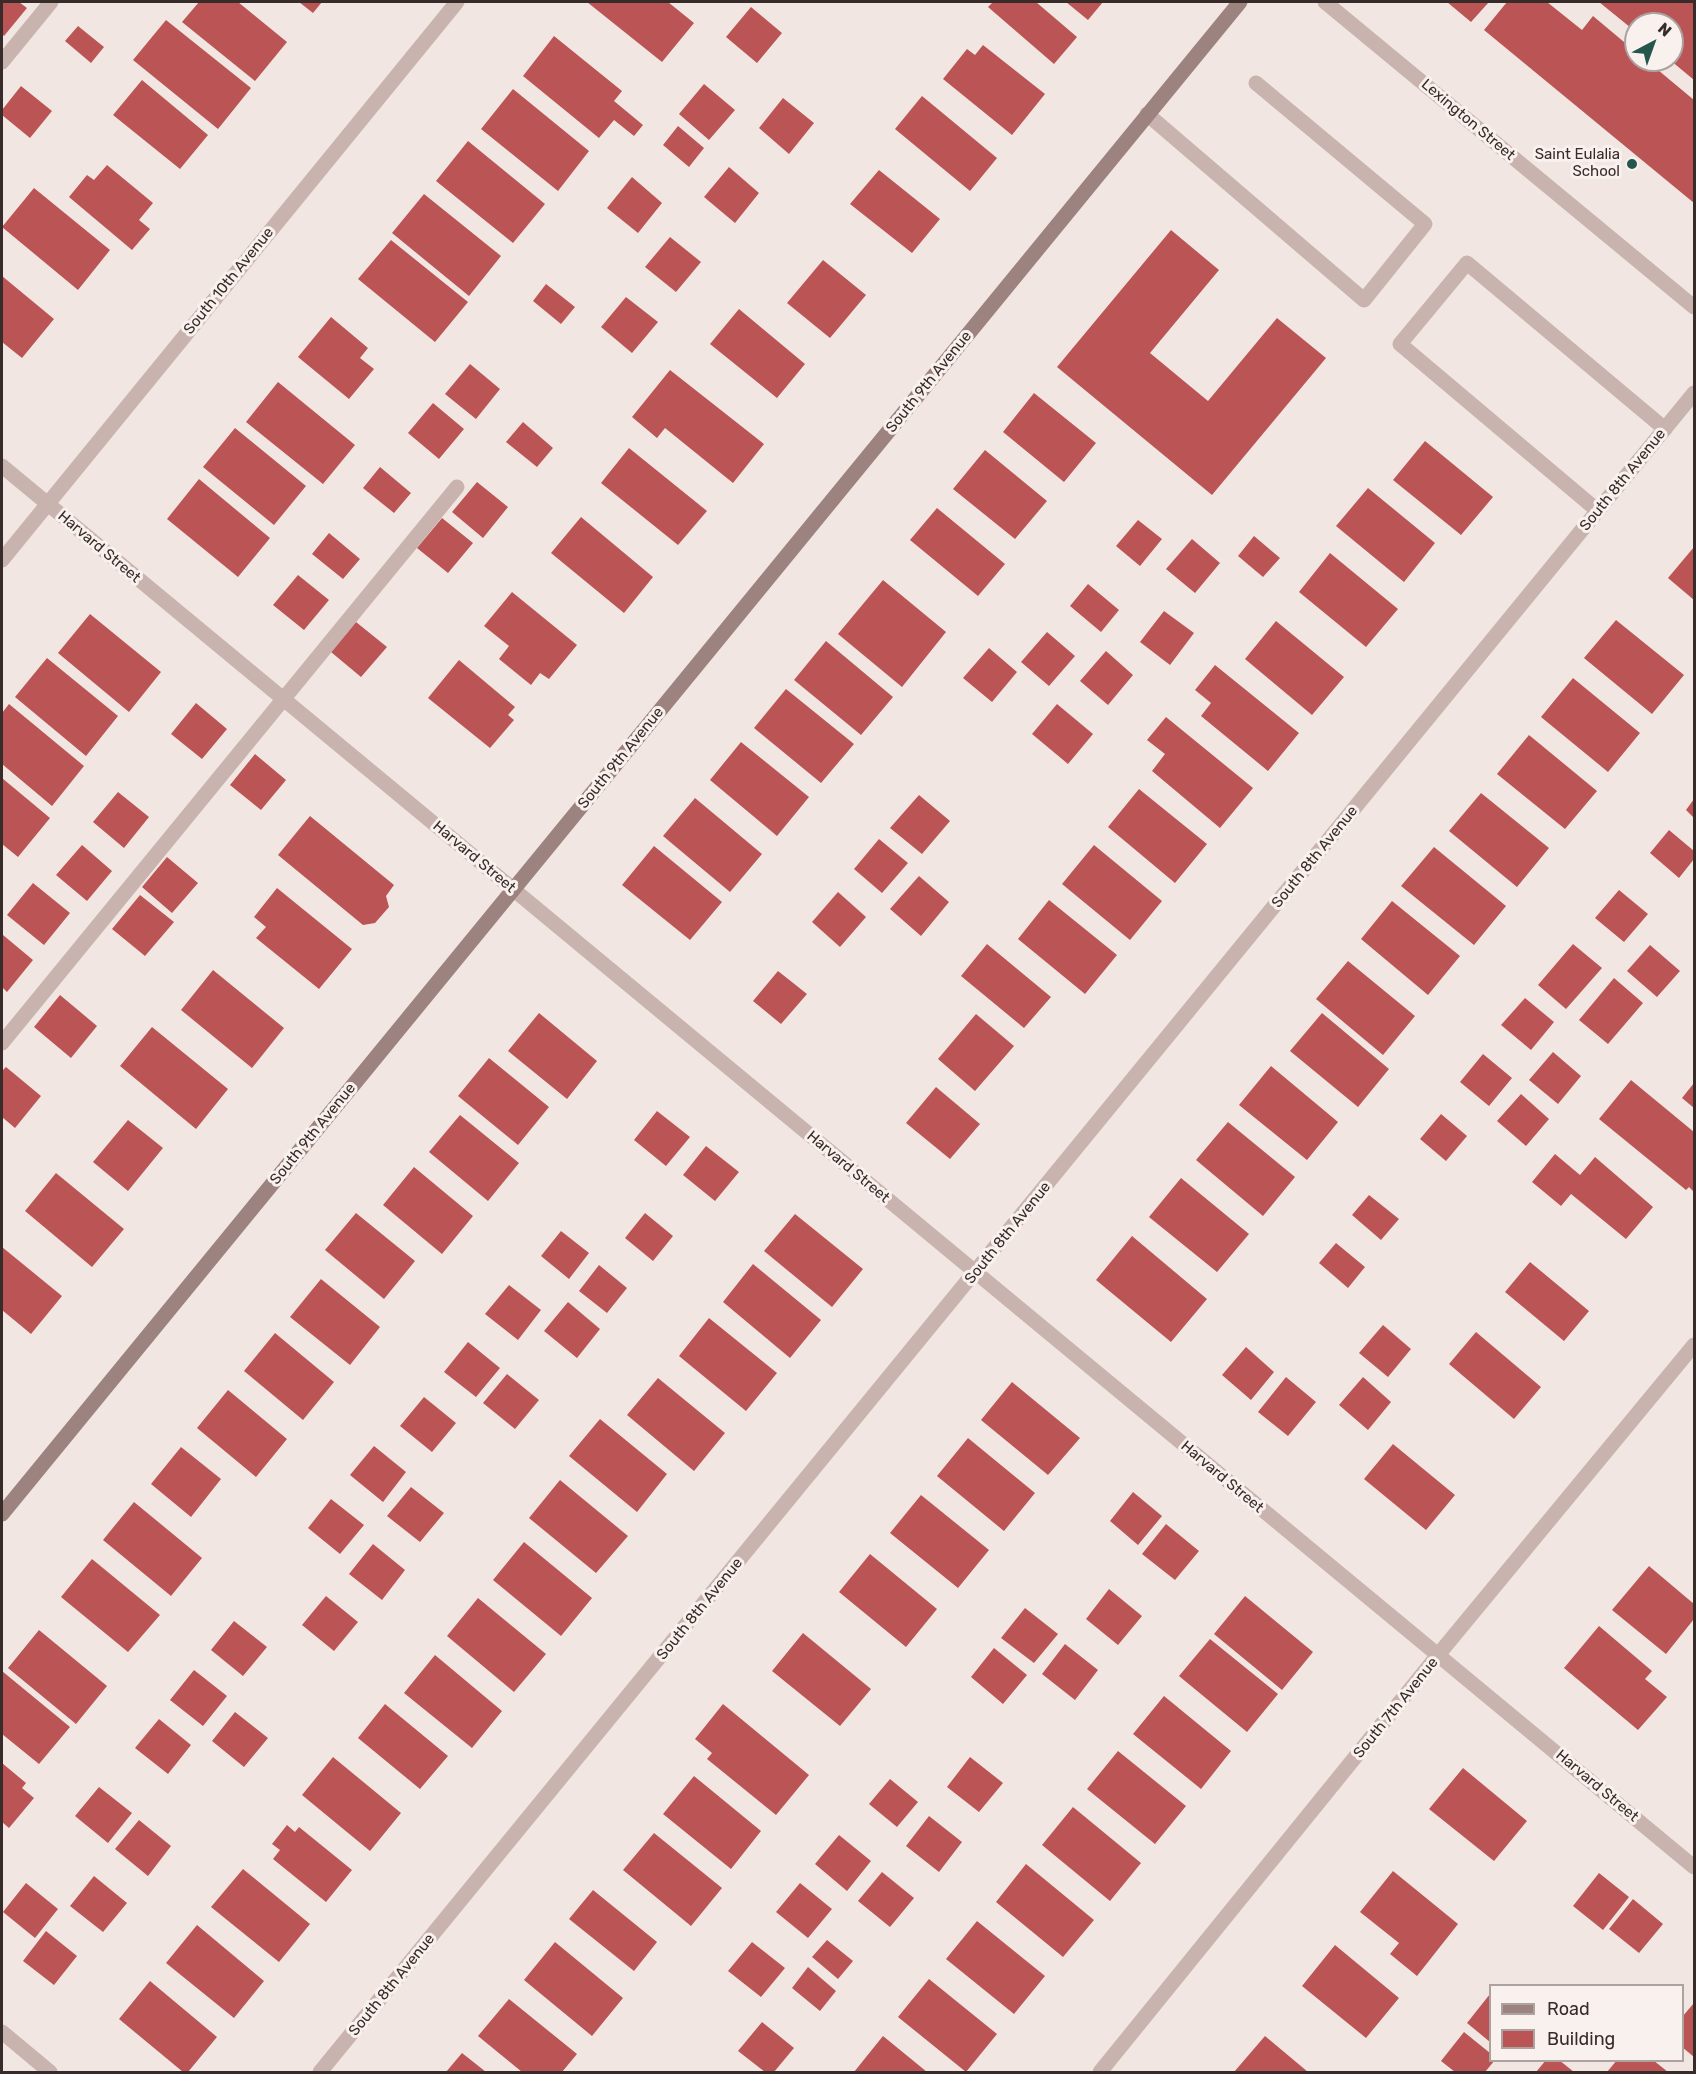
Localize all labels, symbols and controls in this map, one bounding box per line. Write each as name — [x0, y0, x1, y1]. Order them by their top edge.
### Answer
north arrow — [1624, 12, 1684, 72]
text: N — [1654, 19, 1675, 40]
street label: Lexington Street — [1417, 76, 1519, 164]
place label: Saint Eulalia School — [1535, 146, 1620, 181]
marker: Saint Eulalia School — [1625, 157, 1639, 171]
street label: South 10th Avenue — [180, 224, 278, 338]
street label: South 9th Avenue — [882, 327, 976, 437]
street label: South 8th Avenue — [1576, 425, 1670, 535]
street label: Harvard Street — [54, 507, 144, 587]
street label: South 9th Avenue — [574, 703, 668, 813]
street label: South 8th Avenue — [1268, 802, 1362, 912]
street label: Harvard Street — [429, 817, 519, 897]
street label: South 9th Avenue — [266, 1079, 360, 1189]
street label: Harvard Street — [803, 1127, 893, 1207]
street label: South 8th Avenue — [961, 1178, 1055, 1288]
street label: Harvard Street — [1177, 1437, 1267, 1517]
street label: South 8th Avenue — [653, 1554, 747, 1664]
street label: South 7th Avenue — [1350, 1654, 1442, 1762]
street label: Harvard Street — [1552, 1746, 1642, 1826]
street label: South 8th Avenue — [345, 1930, 439, 2040]
legend — [1489, 1984, 1684, 2062]
text: Road — [1547, 1998, 1590, 2020]
text: Building — [1547, 2028, 1615, 2050]

